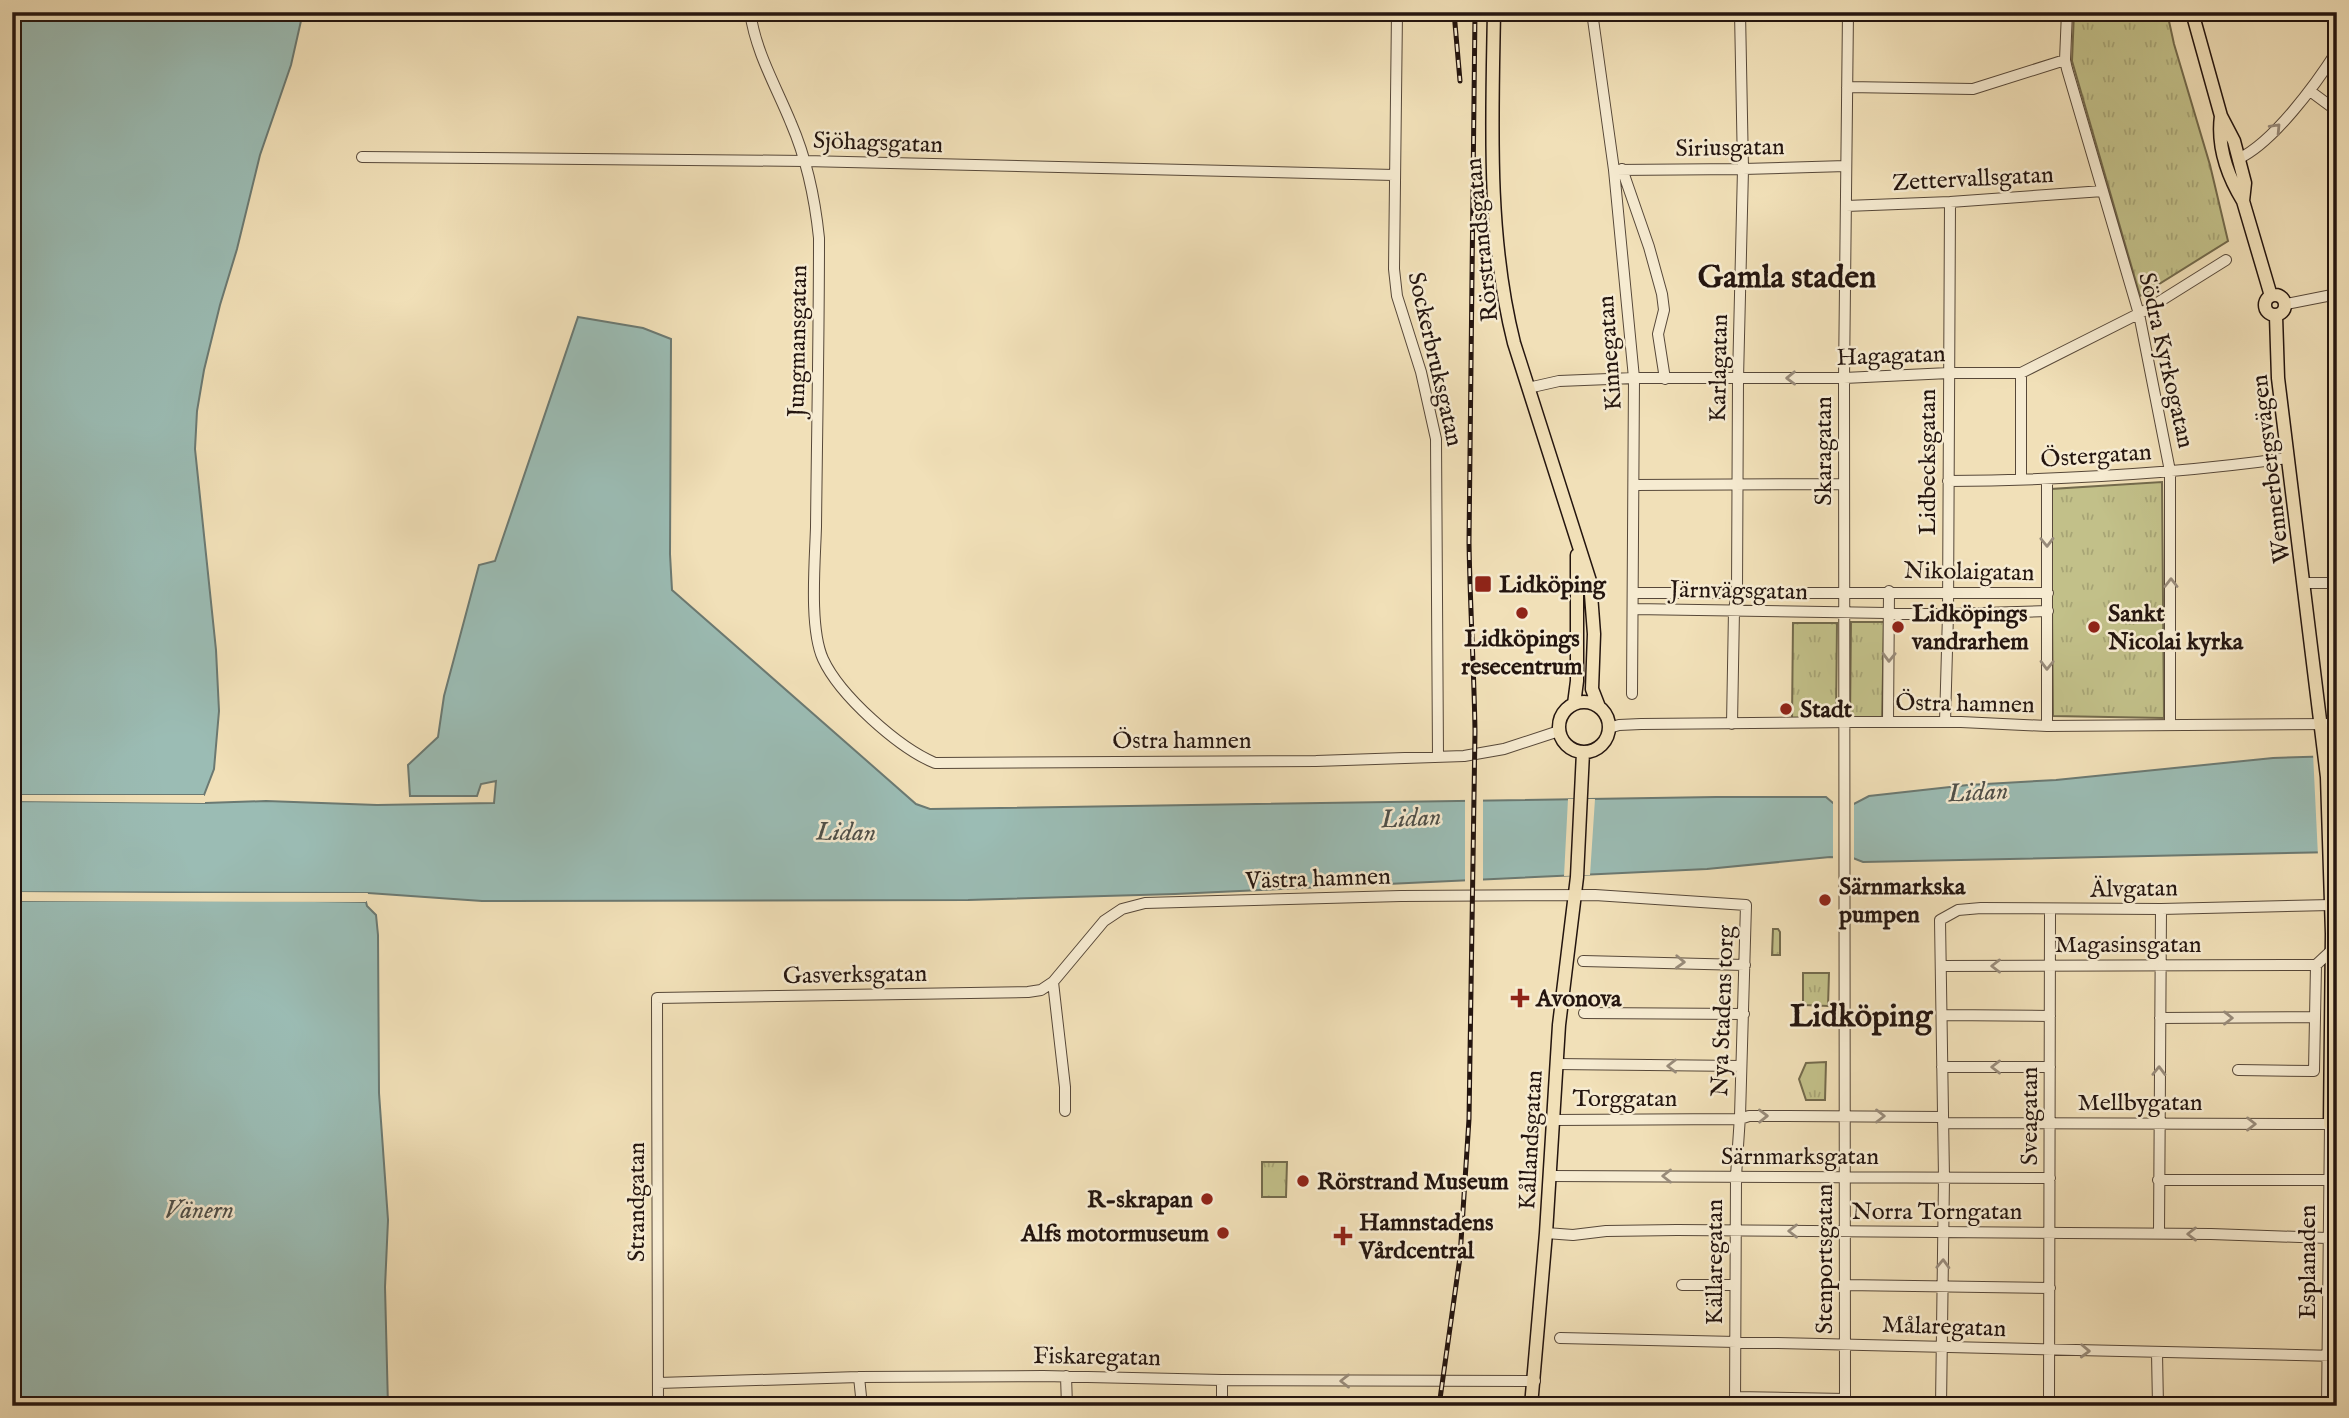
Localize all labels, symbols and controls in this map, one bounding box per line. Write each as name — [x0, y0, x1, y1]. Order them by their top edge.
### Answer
one-way arrow — [2268, 123, 2281, 136]
street label: Sjöhagsgatan — [812, 126, 944, 161]
street label: Siriusgatan — [1675, 132, 1785, 165]
street label: Rörstrandsgatan — [1458, 156, 1507, 323]
street label: Zettervallsgatan — [1892, 160, 2055, 199]
district label: Gamla staden — [1698, 258, 1876, 299]
street label: Jungmansgatan — [782, 264, 815, 420]
street label: Sockerbruksgatan — [1399, 269, 1470, 450]
street label: Södra Kyrkogatan — [2130, 270, 2201, 451]
street label: Kinnegatan — [1591, 294, 1630, 411]
street label: Karlagatan — [1703, 313, 1736, 422]
street label: Hagagatan — [1836, 339, 1946, 374]
one-way arrow — [1785, 370, 1796, 386]
street label: Wennerbergsvägen — [2245, 372, 2298, 565]
street label: Lidbecksgatan — [1913, 389, 1944, 535]
street label: Skaragatan — [1809, 396, 1840, 506]
street label: Östergatan — [2040, 437, 2153, 476]
one-way arrow — [2039, 538, 2055, 548]
street label: Nikolaigatan — [1903, 556, 2035, 589]
place label: Lidköping — [1499, 570, 1607, 601]
marker: Lidköping — [1473, 574, 1493, 594]
street label: Järnvägsgatan — [1667, 575, 1808, 608]
one-way arrow — [2163, 577, 2179, 588]
place label: Lidköpings vandrarhem — [1911, 599, 2029, 658]
place label: Sankt Nicolai kyrka — [2107, 599, 2244, 658]
marker: Lidköpings resecentrum — [1514, 605, 1530, 621]
marker: Lidköpings vandrarhem — [1890, 619, 1906, 635]
marker: Sankt Nicolai kyrka — [2086, 619, 2102, 635]
place label: Lidköpings resecentrum — [1461, 624, 1583, 683]
one-way arrow — [1881, 652, 1897, 662]
one-way arrow — [2039, 660, 2055, 671]
street label: Östra hamnen — [1895, 688, 2035, 721]
place label: Stadt — [1800, 695, 1853, 726]
marker: Stadt — [1778, 701, 1794, 717]
street label: Östra hamnen — [1112, 726, 1252, 757]
water label: Lidan — [1946, 774, 2009, 811]
water label: Lidan — [1379, 800, 1442, 837]
water label: Lidan — [815, 815, 876, 850]
street label: Västra hamnen — [1244, 861, 1391, 898]
place label: Särnmarkska pumpen — [1838, 872, 1966, 931]
street label: Älvgatan — [2089, 873, 2178, 906]
marker: Särnmarkska pumpen — [1817, 892, 1833, 908]
street label: Nya Stadens torg — [1705, 924, 1742, 1097]
street label: Magasinsgatan — [2054, 930, 2202, 961]
one-way arrow — [1675, 955, 1686, 970]
one-way arrow — [1990, 958, 2000, 974]
street label: Gasverksgatan — [783, 959, 928, 992]
place label: Avonova — [1535, 984, 1622, 1015]
marker: Avonova — [1510, 988, 1530, 1008]
district label: Lidköping — [1790, 997, 1934, 1038]
one-way arrow — [2223, 1010, 2234, 1026]
one-way arrow — [1667, 1058, 1677, 1074]
one-way arrow — [1990, 1059, 2001, 1075]
one-way arrow — [2151, 1065, 2167, 1075]
street label: Sveagatan — [2015, 1066, 2046, 1165]
street label: Kållandsgatan — [1512, 1069, 1551, 1211]
street label: Torggatan — [1573, 1084, 1678, 1115]
street label: Mellbygatan — [2077, 1088, 2203, 1119]
one-way arrow — [1758, 1108, 1769, 1124]
one-way arrow — [1875, 1108, 1885, 1124]
one-way arrow — [2246, 1116, 2257, 1132]
street label: Strandgatan — [622, 1142, 653, 1262]
street label: Särnmarksgatan — [1721, 1142, 1879, 1173]
place label: Rörstrand Museum — [1317, 1167, 1509, 1198]
one-way arrow — [1662, 1168, 1672, 1184]
marker: Rörstrand Museum — [1295, 1173, 1311, 1189]
street label: Stenportsgatan — [1810, 1184, 1841, 1334]
place label: R-skrapan — [1087, 1185, 1193, 1216]
marker: R-skrapan — [1199, 1191, 1215, 1207]
water label: Vänern — [164, 1194, 234, 1227]
street label: Norra Torngatan — [1852, 1197, 2023, 1228]
street label: Källaregatan — [1700, 1199, 1731, 1325]
street label: Esplanaden — [2293, 1204, 2324, 1319]
place label: Hamnstadens Vårdcentral — [1358, 1208, 1494, 1267]
place label: Alfs motormuseum — [1020, 1219, 1209, 1250]
one-way arrow — [1788, 1223, 1798, 1239]
marker: Alfs motormuseum — [1215, 1225, 1231, 1241]
marker: Hamnstadens Vårdcentral — [1333, 1226, 1353, 1246]
one-way arrow — [2187, 1226, 2197, 1242]
one-way arrow — [1935, 1258, 1951, 1269]
street label: Målaregatan — [1881, 1310, 2007, 1345]
street label: Fiskaregatan — [1033, 1341, 1161, 1374]
one-way arrow — [2080, 1343, 2091, 1359]
one-way arrow — [1340, 1373, 1350, 1389]

